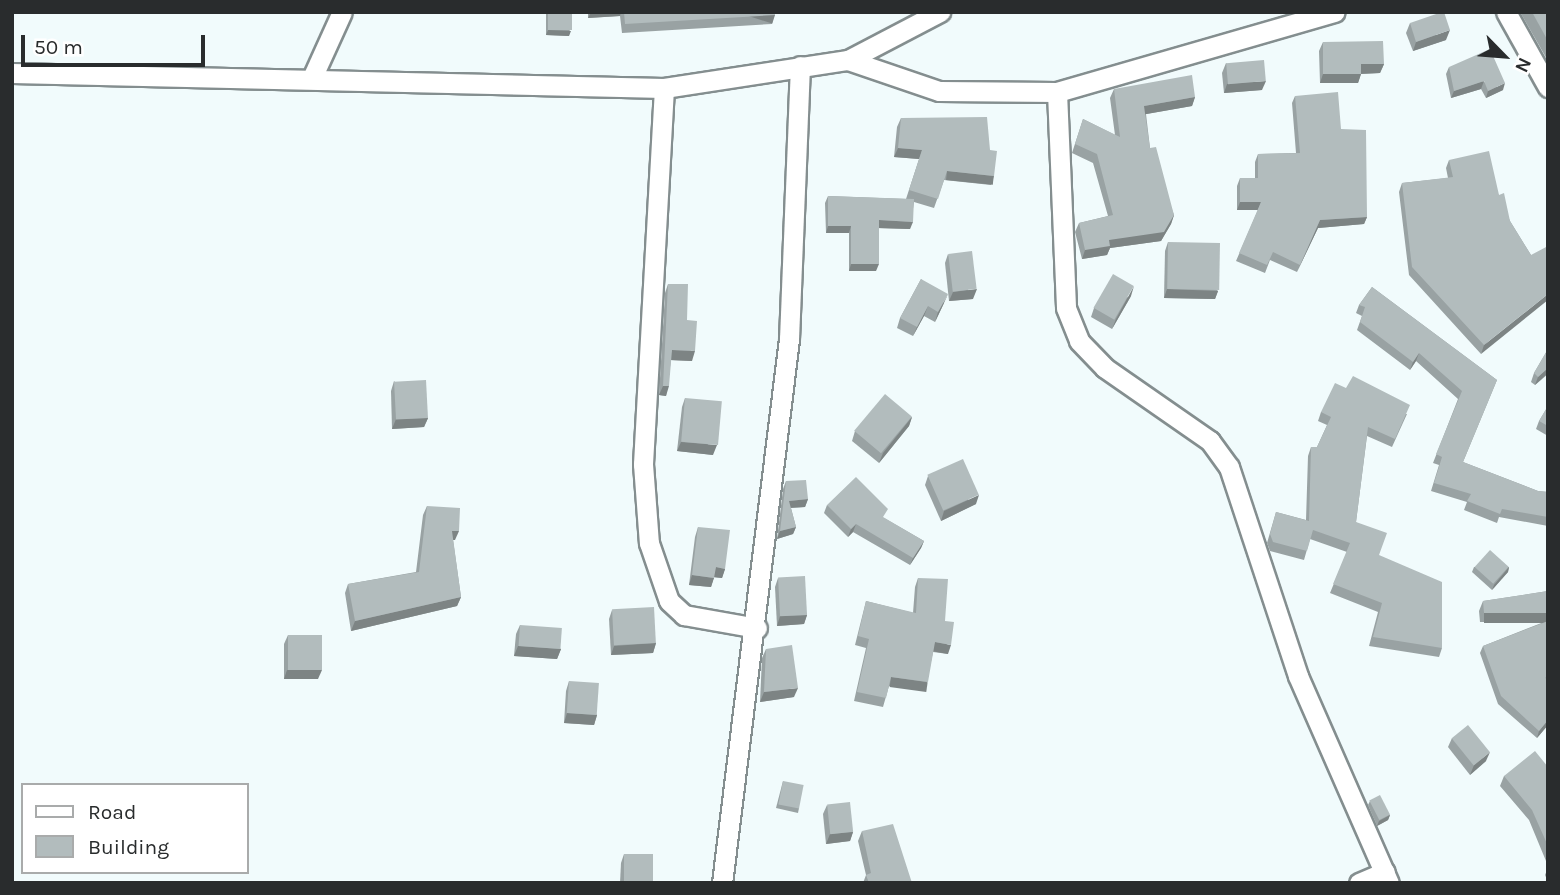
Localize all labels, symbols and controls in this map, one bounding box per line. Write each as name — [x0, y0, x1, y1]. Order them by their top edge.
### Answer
scale bar — [24, 21, 208, 65]
north arrow — [1469, 21, 1539, 91]
text: 50 m — [34, 35, 83, 59]
text: N — [1510, 54, 1536, 76]
legend — [21, 783, 248, 874]
text: Road — [88, 800, 136, 824]
text: Building — [88, 835, 169, 859]

